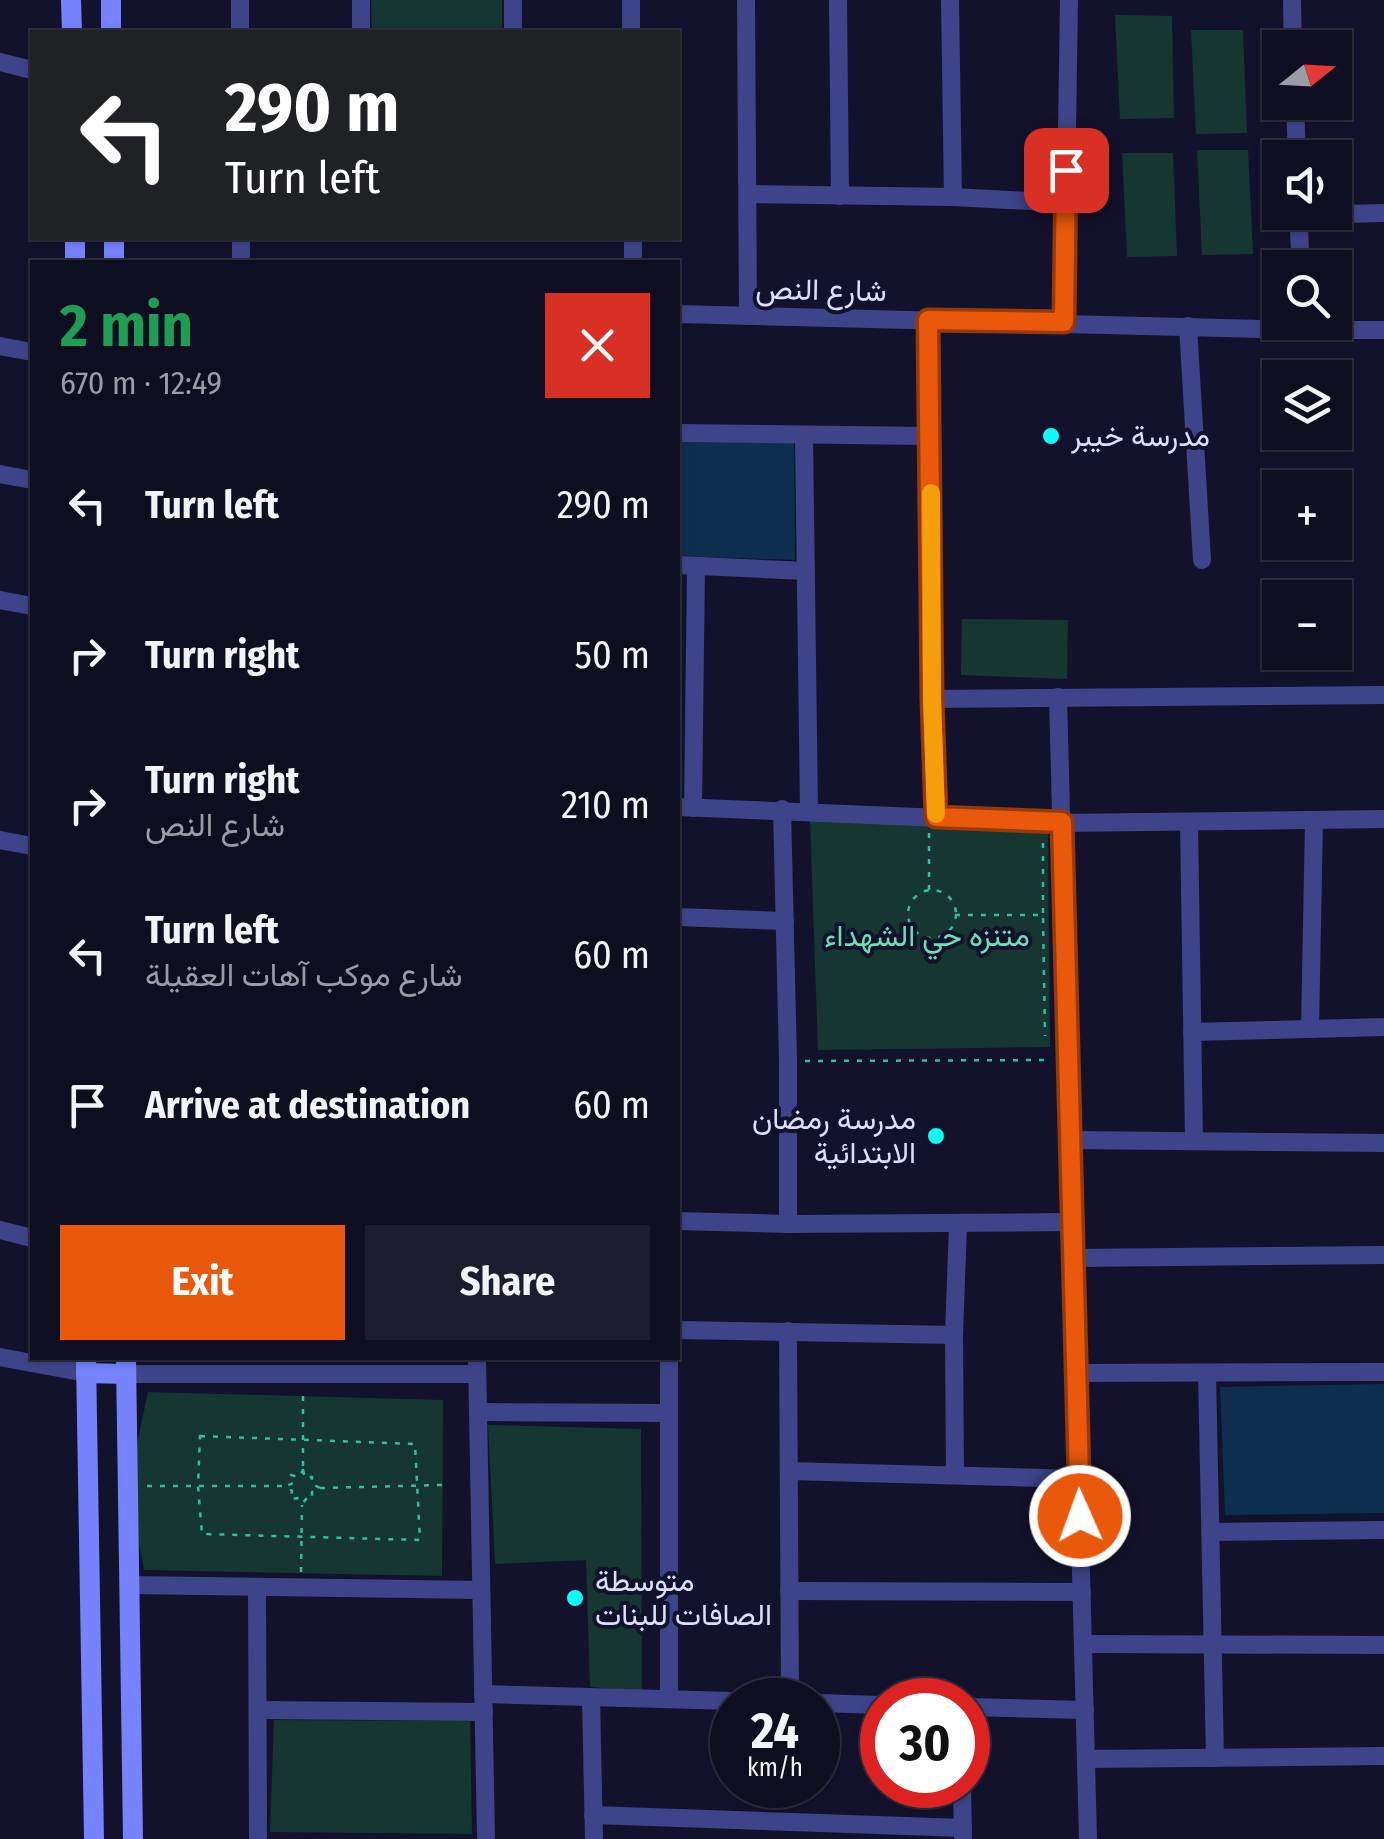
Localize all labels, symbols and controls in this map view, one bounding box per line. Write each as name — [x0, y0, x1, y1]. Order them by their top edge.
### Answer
north arrow — [1262, 30, 1352, 120]
map controls — [1262, 30, 1352, 670]
text: 290 m — [225, 66, 399, 150]
icon: left — [60, 70, 190, 200]
pin — [1024, 128, 1109, 213]
button: sound — [1262, 140, 1352, 230]
icon: arrive — [1039, 143, 1094, 198]
text: Turn left — [225, 151, 380, 205]
button: search — [1262, 250, 1352, 340]
street label: شارع النص — [755, 271, 887, 311]
text: 2 min — [60, 290, 193, 362]
button: close — [545, 293, 650, 398]
button: layers — [1262, 360, 1352, 450]
text: 670 m · 12:49 — [60, 364, 222, 402]
place label: مدرسة خيبر — [1070, 418, 1210, 454]
marker: مدرسة خيبر — [1040, 425, 1062, 447]
button: + — [1262, 470, 1352, 560]
icon: left — [60, 478, 115, 533]
text: Turn left — [145, 482, 279, 528]
text: 290 m — [557, 482, 650, 528]
button: − — [1262, 580, 1352, 670]
icon: right — [60, 628, 115, 683]
text: Turn right — [145, 632, 299, 678]
text: 50 m — [575, 632, 650, 678]
text: Turn right — [145, 757, 299, 803]
icon: right — [60, 778, 115, 833]
text: 210 m — [561, 782, 650, 828]
text: شارع النص — [145, 806, 285, 844]
text: Turn left — [145, 907, 279, 953]
park label: متنزه حي الشهداء — [824, 918, 1030, 960]
icon: left — [60, 928, 115, 983]
text: 60 m — [573, 932, 650, 978]
text: شارع موكب آهات العقيلة — [145, 956, 462, 994]
icon: arrive — [60, 1078, 115, 1133]
text: Arrive at destination — [145, 1082, 470, 1128]
text: 60 m — [573, 1082, 650, 1128]
place label: مدرسة رمضان الابتدائية — [752, 1101, 916, 1171]
marker: مدرسة رمضان الابتدائية — [925, 1125, 947, 1147]
button: Exit — [60, 1225, 345, 1340]
button: Share — [365, 1225, 650, 1340]
position arrow — [1028, 1464, 1132, 1568]
place label: متوسطة الصافات للبنات — [595, 1563, 772, 1633]
marker: متوسطة الصافات للبنات — [564, 1587, 586, 1609]
speed limit sign: 30 — [860, 1678, 990, 1808]
text: 24 — [751, 1701, 799, 1761]
text: km/h — [747, 1753, 803, 1783]

